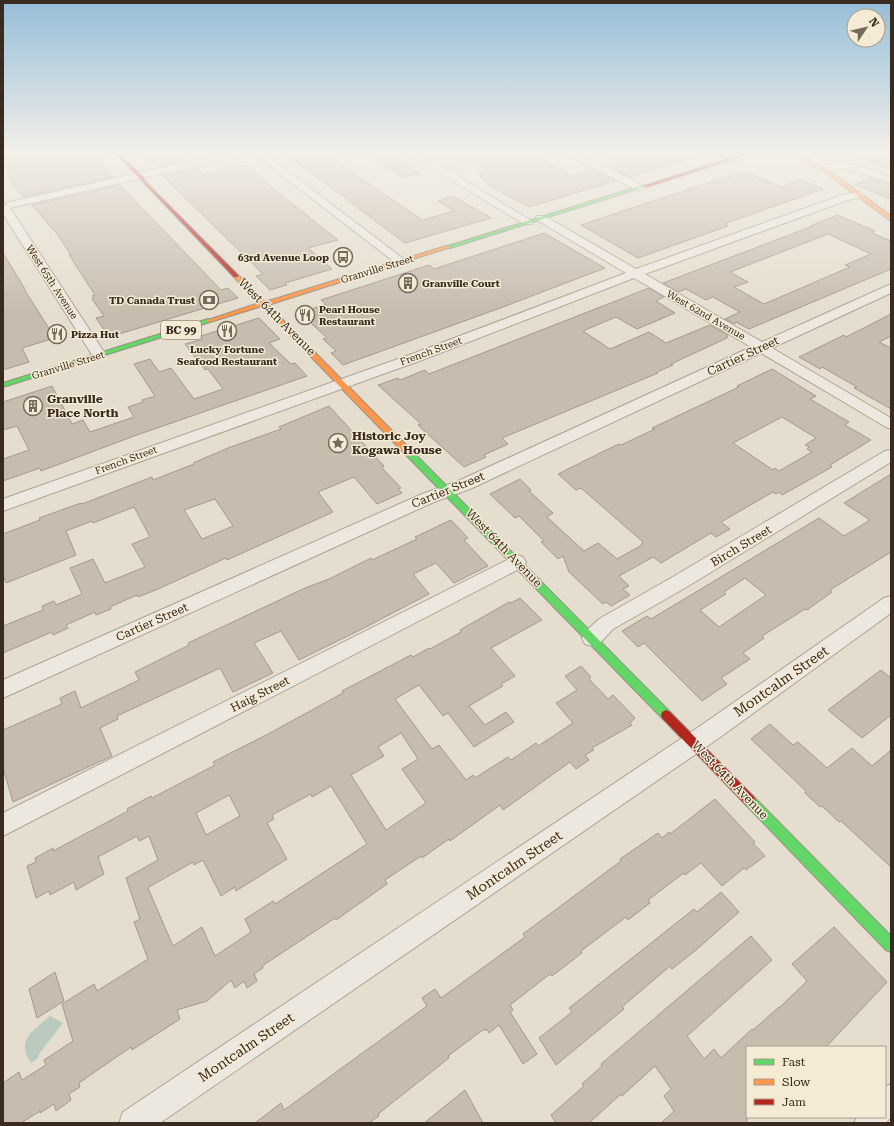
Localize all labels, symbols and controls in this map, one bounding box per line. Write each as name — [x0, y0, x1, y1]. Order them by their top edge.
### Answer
north arrow — [846, 8, 886, 48]
text: N — [866, 15, 882, 30]
street label: West 65th Avenue — [24, 243, 80, 321]
bus stop icon: 63rd Avenue Loop — [332, 246, 354, 268]
place label: 63rd Avenue Loop — [238, 252, 329, 263]
street label: Granville Street — [339, 253, 415, 285]
building icon: Granville Court — [397, 272, 419, 294]
street label: West 64th Avenue — [236, 276, 319, 359]
place label: Granville Court — [422, 278, 500, 289]
street label: West 62nd Avenue — [665, 288, 748, 342]
bank icon: TD Canada Trust — [198, 289, 220, 311]
place label: TD Canada Trust — [109, 295, 195, 306]
restaurant icon: Pearl House Restaurant — [294, 304, 316, 326]
place label: Pearl House Restaurant — [319, 304, 380, 327]
restaurant icon: Lucky Fortune Seafood Restaurant — [216, 320, 238, 342]
road number: BC 99 — [161, 321, 201, 339]
restaurant icon: Pizza Hut — [46, 323, 68, 345]
place label: Pizza Hut — [71, 329, 119, 340]
street label: Cartier Street — [705, 333, 782, 379]
street label: French Street — [399, 335, 464, 367]
place label: Lucky Fortune Seafood Restaurant — [177, 344, 277, 367]
street label: Granville Street — [30, 349, 106, 381]
place label: Granville Place North — [47, 392, 119, 420]
building icon: Granville Place North — [22, 395, 44, 417]
place label: Historic Joy Kogawa House — [352, 429, 442, 457]
place icon: Historic Joy Kogawa House — [327, 432, 349, 454]
street label: French Street — [94, 444, 159, 476]
street label: Cartier Street — [409, 469, 487, 511]
street label: West 64th Avenue — [463, 506, 545, 590]
street label: Birch Street — [708, 522, 774, 570]
street label: Cartier Street — [114, 600, 191, 644]
street label: Montcalm Street — [730, 642, 832, 720]
street label: Haig Street — [228, 673, 292, 715]
street label: West 64th Avenue — [689, 738, 771, 822]
street label: Montcalm Street — [463, 827, 565, 903]
street label: Montcalm Street — [195, 1009, 297, 1085]
legend — [746, 1046, 886, 1118]
text: Fast — [782, 1055, 806, 1069]
text: Slow — [782, 1075, 810, 1089]
text: Jam — [782, 1095, 806, 1109]

